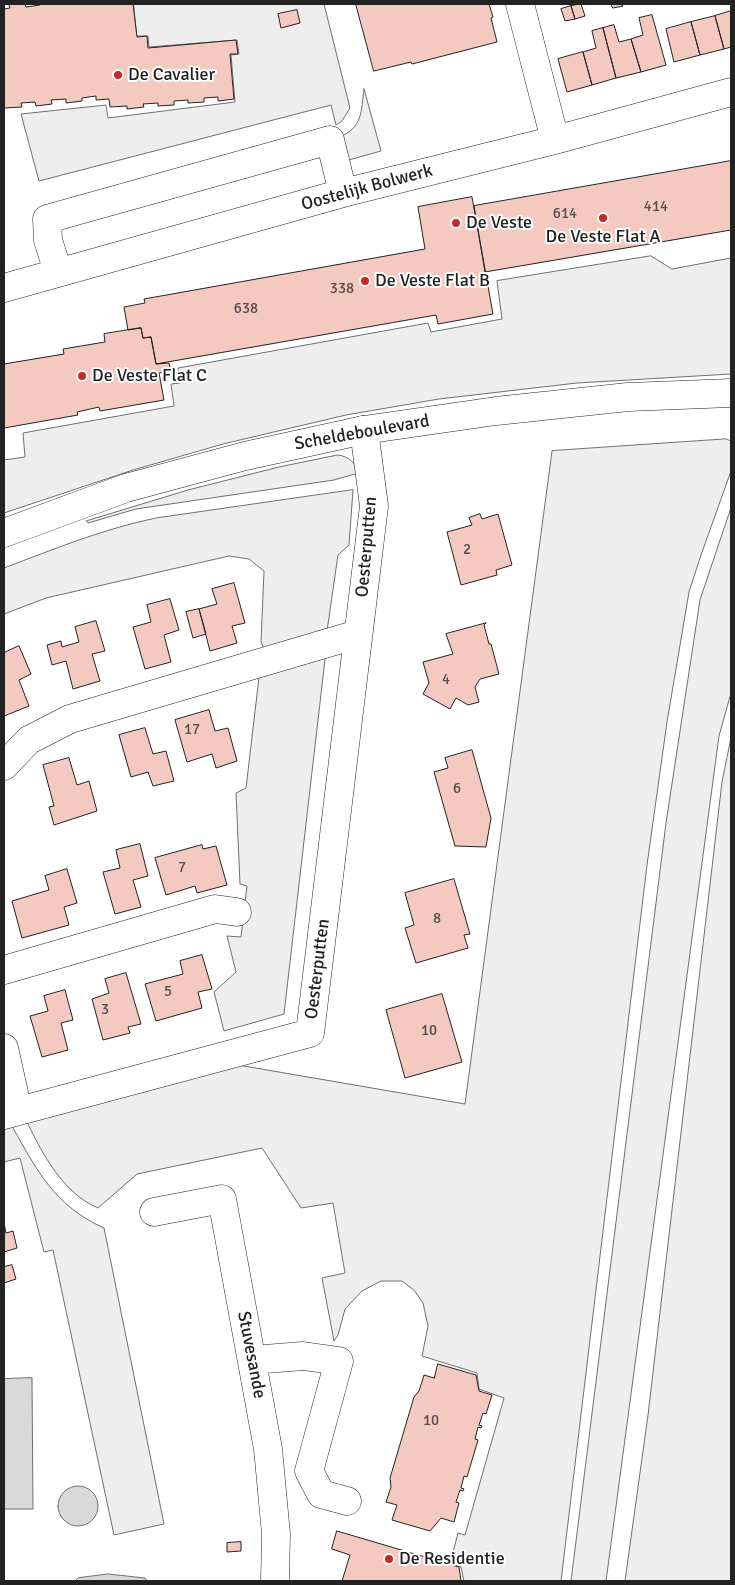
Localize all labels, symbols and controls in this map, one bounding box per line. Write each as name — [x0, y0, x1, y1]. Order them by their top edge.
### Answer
place label: De Cavalier — [128, 64, 215, 86]
marker: De Cavalier — [112, 69, 124, 81]
street label: Oostelijk Bolwerk — [299, 160, 435, 216]
house number: 414 — [644, 198, 668, 216]
house number: 614 — [553, 205, 577, 223]
place label: De Veste — [466, 212, 532, 234]
marker: De Veste Flat A — [597, 212, 609, 224]
marker: De Veste — [450, 217, 462, 229]
place label: De Veste Flat A — [546, 226, 660, 248]
place label: De Veste Flat B — [375, 270, 490, 292]
marker: De Veste Flat B — [359, 275, 371, 287]
house number: 338 — [330, 280, 354, 298]
house number: 638 — [234, 300, 258, 318]
place label: De Veste Flat C — [92, 365, 207, 387]
marker: De Veste Flat C — [76, 370, 88, 382]
street label: Scheldeboulevard — [293, 410, 431, 456]
street label: Oesterputten — [352, 496, 382, 598]
house number: 2 — [463, 541, 471, 559]
house number: 4 — [442, 671, 450, 689]
house number: 17 — [184, 721, 200, 739]
house number: 6 — [453, 780, 461, 798]
house number: 7 — [178, 859, 186, 877]
house number: 8 — [433, 910, 441, 928]
street label: Oesterputten — [301, 917, 335, 1021]
house number: 5 — [164, 983, 172, 1001]
house number: 3 — [101, 1001, 109, 1019]
house number: 10 — [421, 1022, 437, 1040]
street label: Stuvesande — [232, 1310, 270, 1400]
house number: 10 — [423, 1412, 439, 1430]
place label: De Residentie — [399, 1548, 505, 1570]
marker: De Residentie — [383, 1553, 395, 1565]

